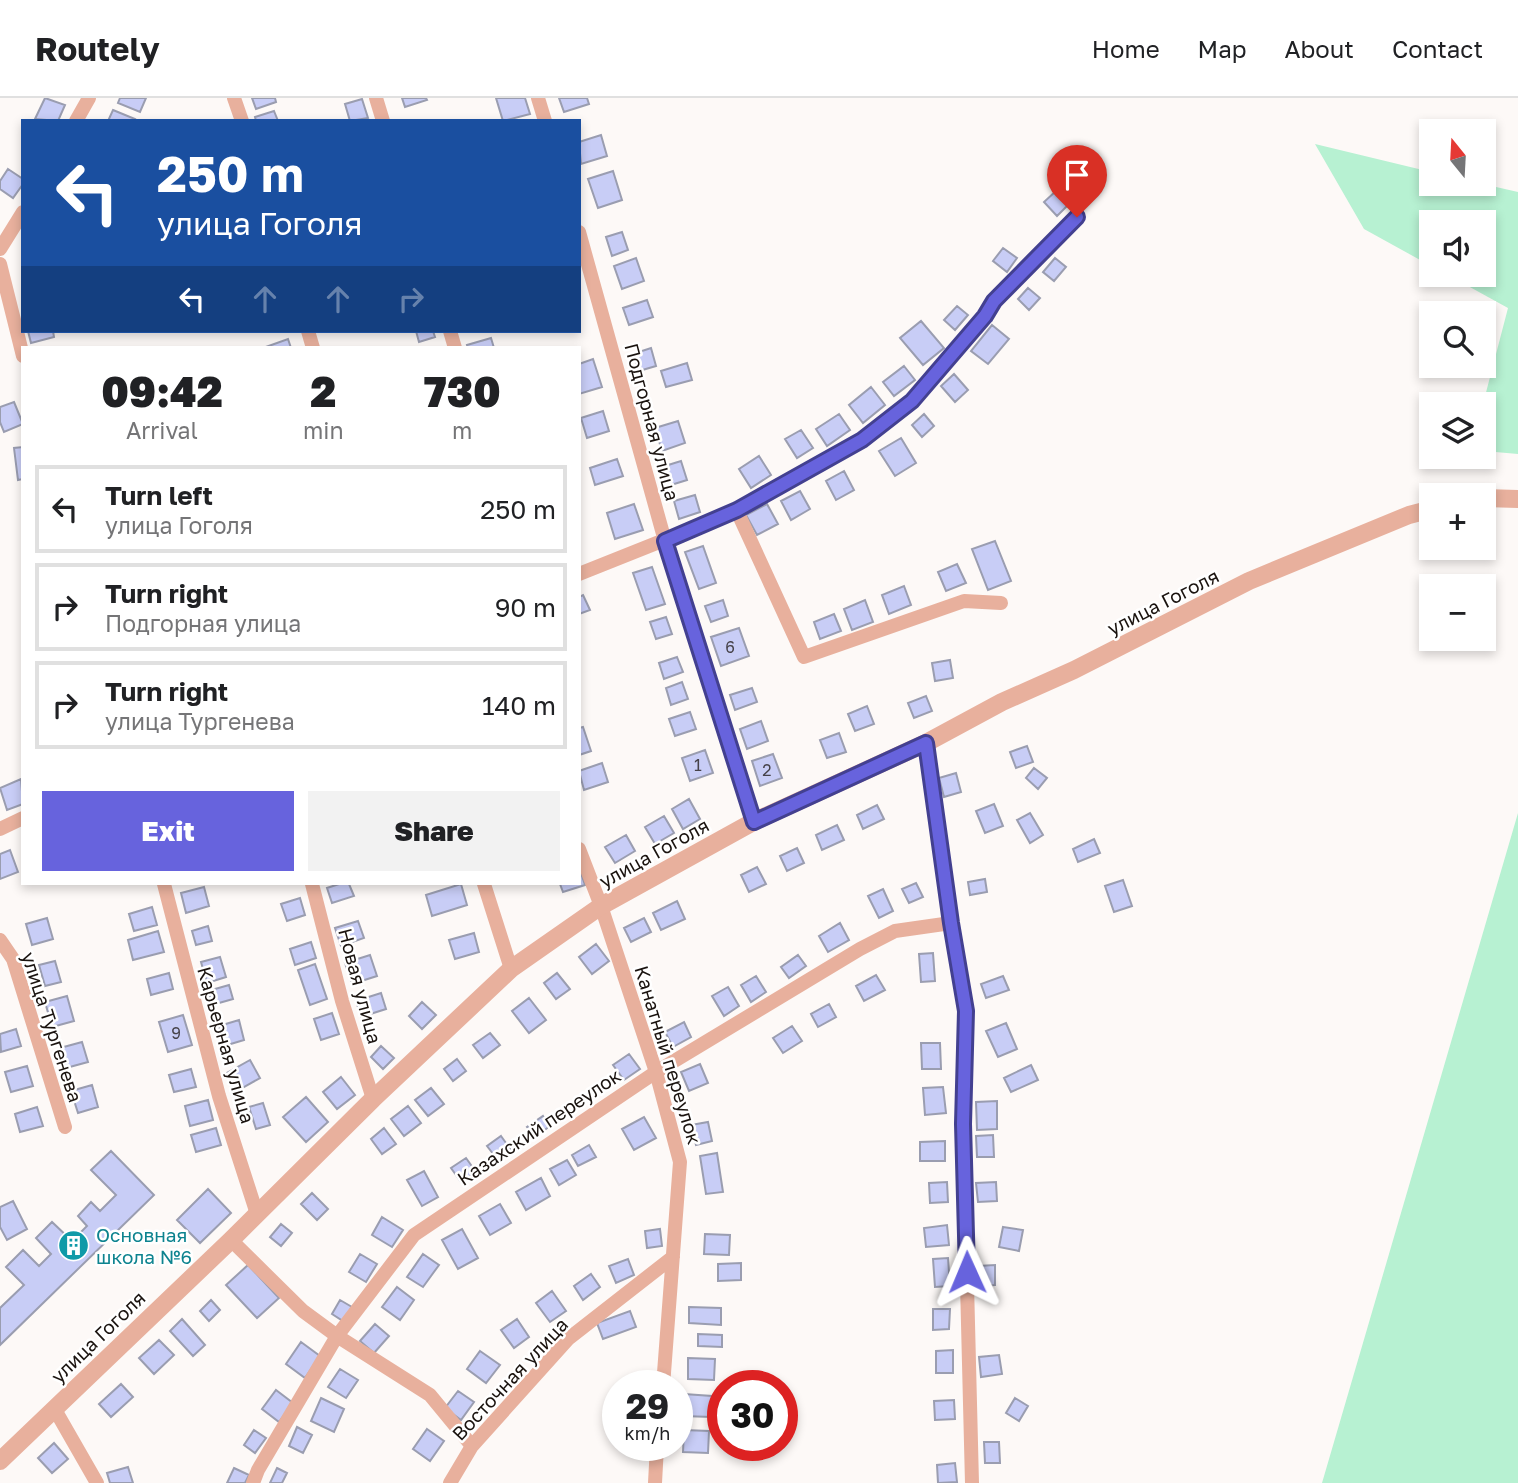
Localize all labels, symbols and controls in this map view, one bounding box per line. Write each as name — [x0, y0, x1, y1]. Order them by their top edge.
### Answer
text: Routely — [35, 29, 160, 68]
text: Home — [1092, 34, 1160, 63]
text: Map — [1198, 34, 1247, 63]
text: About — [1285, 34, 1354, 63]
text: Contact — [1392, 34, 1483, 63]
north arrow — [1419, 119, 1496, 196]
map controls — [1419, 119, 1496, 651]
text: 250 m — [157, 144, 304, 203]
pin — [1047, 145, 1107, 217]
icon: left — [42, 147, 133, 238]
icon: arrive — [1058, 156, 1096, 194]
text: улица Гоголя — [157, 204, 363, 242]
button: sound — [1419, 210, 1496, 287]
icon: left — [173, 280, 211, 318]
icon: ahead — [246, 280, 284, 318]
icon: ahead — [319, 280, 357, 318]
icon: right — [392, 280, 430, 318]
button: search — [1419, 301, 1496, 378]
street label: Подгорная улица — [620, 341, 685, 503]
text: 09:42 — [101, 366, 223, 416]
text: 2 — [310, 366, 336, 416]
text: 730 — [424, 366, 501, 416]
button: layers — [1419, 392, 1496, 469]
text: Arrival — [126, 416, 198, 444]
text: min — [303, 416, 344, 444]
text: m — [452, 416, 472, 444]
text: Turn left — [105, 480, 213, 511]
button: + — [1419, 483, 1496, 560]
icon: left — [46, 490, 84, 528]
text: 250 m — [480, 494, 556, 525]
text: улица Гоголя — [105, 511, 253, 539]
street label: улица Гоголя — [1103, 564, 1222, 640]
button: − — [1419, 574, 1496, 651]
text: Turn right — [105, 578, 228, 609]
icon: right — [46, 588, 84, 626]
text: 90 m — [495, 592, 556, 623]
text: Подгорная улица — [105, 609, 301, 637]
house number: 6 — [725, 637, 735, 657]
text: Turn right — [105, 676, 228, 707]
icon: right — [46, 686, 84, 724]
text: 140 m — [482, 690, 556, 721]
text: улица Тургенева — [105, 707, 295, 735]
house number: 1 — [694, 755, 702, 775]
house number: 2 — [762, 760, 772, 780]
button: Exit — [42, 791, 294, 871]
button: Share — [308, 791, 560, 871]
street label: улица Гоголя — [595, 813, 713, 892]
street label: Новая улица — [334, 926, 387, 1046]
street label: улица Тургенева — [17, 949, 88, 1105]
street label: Канатный переулок — [630, 963, 707, 1147]
street label: Карьерная улица — [193, 964, 260, 1126]
house number: 9 — [171, 1023, 181, 1043]
street label: Казахский переулок — [453, 1063, 625, 1190]
place label: Основная школа №6 — [96, 1223, 192, 1268]
building icon: Основная школа №6 — [56, 1229, 90, 1263]
position arrow — [930, 1235, 1004, 1309]
street label: улица Гоголя — [46, 1286, 150, 1387]
street label: Восточная улица — [447, 1313, 572, 1445]
speed limit sign: 30 — [707, 1370, 798, 1461]
text: 29 — [626, 1385, 669, 1427]
text: km/h — [625, 1422, 670, 1444]

